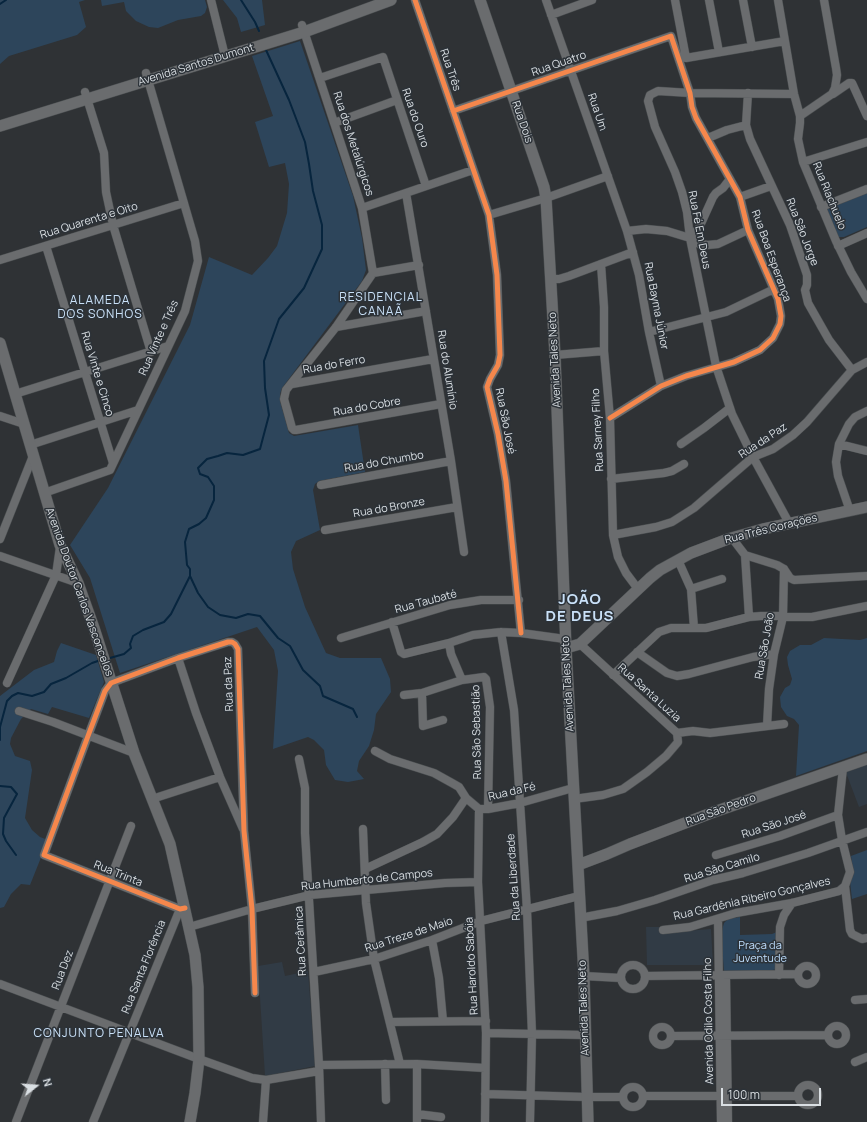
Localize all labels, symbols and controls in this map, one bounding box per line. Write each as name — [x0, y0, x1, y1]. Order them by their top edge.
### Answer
street label: Avenida Santos Dumont — [136, 41, 256, 89]
street label: Rua Três — [437, 47, 463, 93]
street label: Rua Quatro — [530, 48, 588, 80]
street label: Rua do Ouro — [399, 87, 431, 149]
street label: Rua dos Metalúrgicos — [330, 90, 376, 198]
street label: Rua Um — [584, 91, 610, 133]
street label: Rua Dois — [509, 99, 535, 145]
street label: Rua Riachuelo — [809, 160, 849, 232]
street label: Rua Fé Em Deus — [685, 190, 713, 270]
street label: Rua São Jorge — [783, 196, 821, 268]
street label: Rua Quarenta e Oito — [38, 200, 140, 242]
street label: Rua Boa Esperança — [748, 208, 794, 304]
street label: Rua Bayma Júnior — [641, 261, 671, 351]
district label: RESIDENCIAL CANAÃ — [339, 291, 423, 319]
district label: ALAMEDA DOS SONHOS — [57, 294, 143, 322]
street label: Rua Vinte e Três — [137, 298, 181, 378]
street label: Avenida Tales Neto — [546, 312, 564, 408]
street label: Rua do Alumínio — [434, 329, 460, 411]
street label: Rua Vinte e Cinco — [78, 330, 116, 418]
street label: Rua do Ferro — [302, 353, 366, 377]
street label: Rua São José — [492, 387, 518, 455]
street label: Rua Sarney Filho — [589, 388, 607, 472]
street label: Rua do Cobre — [332, 395, 402, 419]
street label: Rua da Paz — [736, 421, 790, 461]
street label: Rua do Chumbo — [343, 449, 425, 475]
street label: Rua do Bronze — [352, 495, 426, 521]
street label: Avenida Doutor Carlos Vasconcelos — [42, 506, 116, 678]
street label: Rua Três Corações — [723, 511, 819, 547]
street label: Rua Taubaté — [394, 587, 458, 617]
district label: JOÃO DE DEUS — [546, 591, 614, 626]
street label: Rua São João — [753, 612, 777, 680]
street label: Avenida Tales Neto — [559, 636, 577, 732]
street label: Rua da Paz — [221, 656, 237, 712]
street label: Rua Santa Luzia — [615, 661, 683, 725]
street label: Rua São Sebastião — [470, 685, 484, 779]
street label: Rua da Fé — [487, 780, 537, 804]
street label: Rua São Pedro — [684, 791, 758, 829]
street label: Rua São José — [740, 808, 808, 842]
street label: Rua da Liberdade — [504, 833, 524, 921]
street label: Rua São Camilo — [683, 850, 761, 886]
street label: Rua Trinta — [92, 858, 144, 890]
street label: Rua Humberto de Campos — [301, 867, 433, 893]
street label: Rua Gardênia Ribeiro Gonçalves — [672, 875, 832, 923]
street label: Rua Cerâmica — [293, 906, 309, 976]
street label: Rua Treze de Maio — [363, 915, 455, 955]
street label: Rua Haroldo Sabóia — [463, 917, 481, 1015]
street label: Rua Santa Florência — [119, 918, 169, 1016]
park label: Praça da Juventude — [733, 939, 787, 965]
street label: Rua Dez — [49, 948, 77, 992]
street label: Avenida Odilo Costa Filho — [701, 957, 717, 1085]
street label: Avenida Tales Neto — [576, 960, 592, 1056]
district label: CONJUNTO PENALVA — [34, 1027, 164, 1041]
north arrow — [16, 1066, 56, 1106]
text: N — [40, 1076, 56, 1088]
scale bar — [723, 1080, 823, 1106]
text: 100 m — [728, 1086, 760, 1103]

